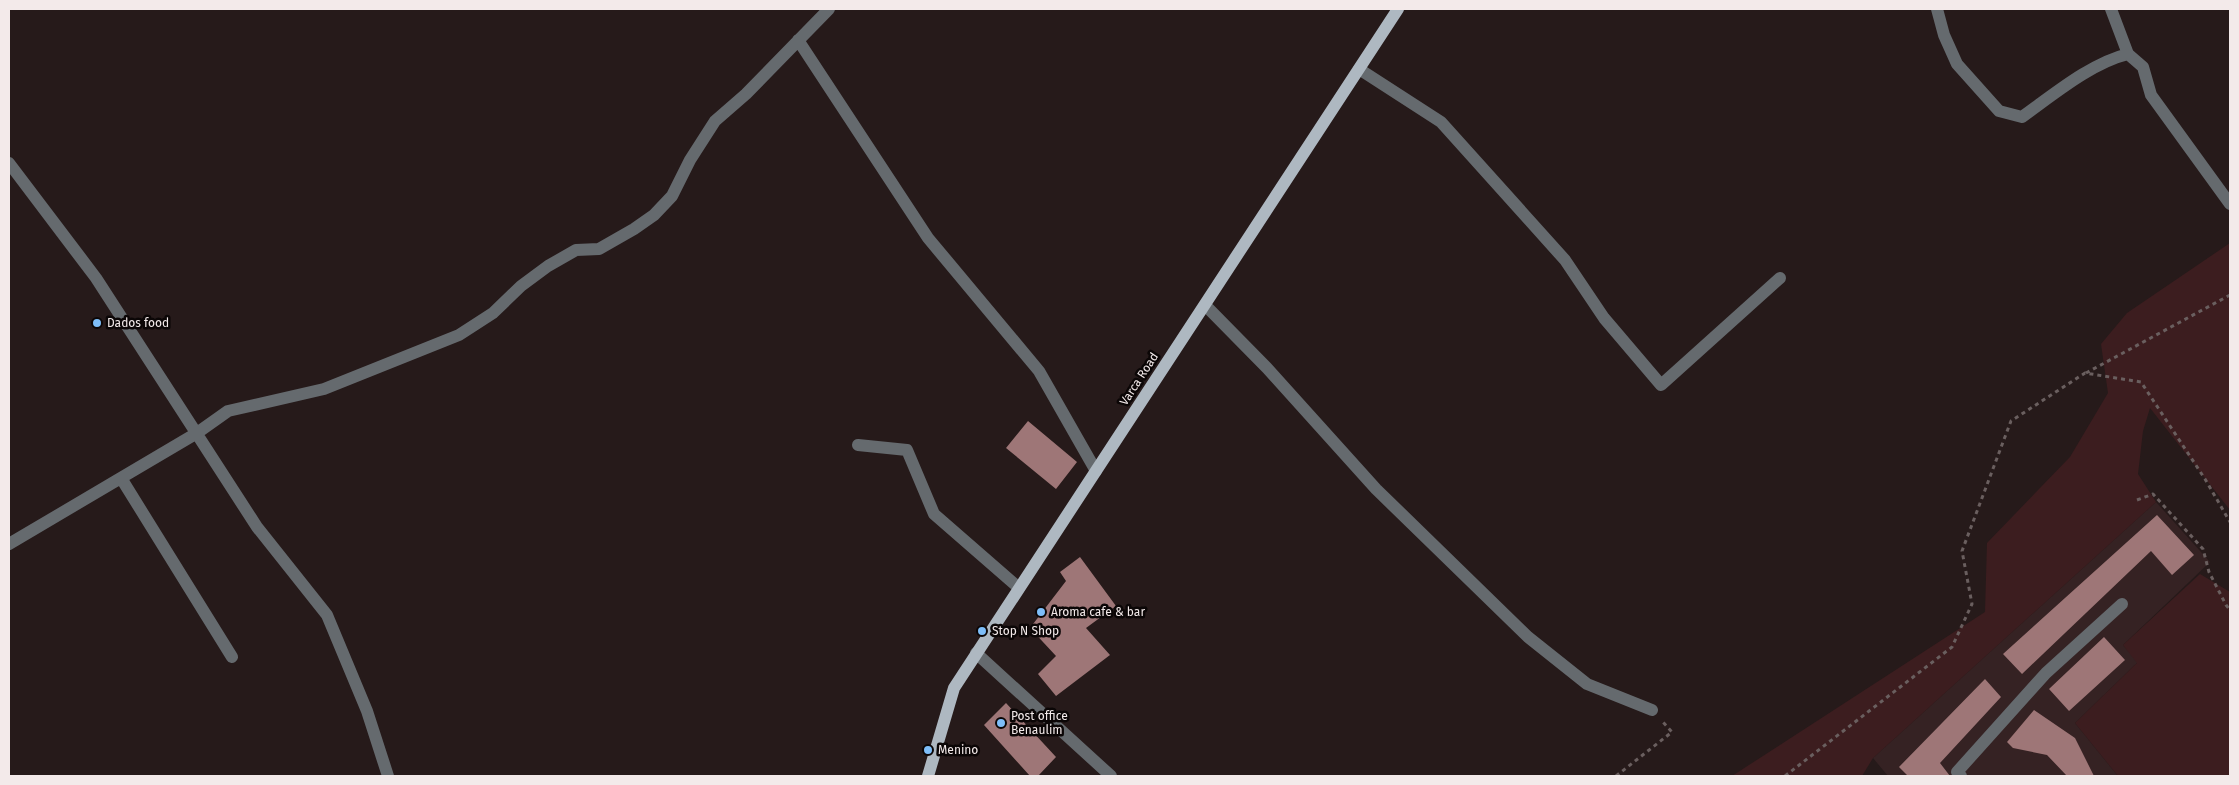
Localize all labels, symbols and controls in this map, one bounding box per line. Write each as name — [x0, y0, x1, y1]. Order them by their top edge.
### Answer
place label: Dados food — [107, 316, 169, 330]
marker: Dados food — [91, 317, 103, 329]
street label: Varca Road — [1117, 350, 1161, 408]
place label: Aroma cafe & bar — [1051, 605, 1145, 619]
marker: Aroma cafe & bar — [1035, 606, 1047, 618]
place label: Stop N Shop — [992, 624, 1059, 638]
marker: Stop N Shop — [976, 625, 988, 637]
place label: Post office Benaulim — [1011, 709, 1068, 737]
marker: Post office Benaulim — [995, 717, 1007, 729]
place label: Menino — [938, 743, 978, 757]
marker: Menino — [922, 744, 934, 756]

